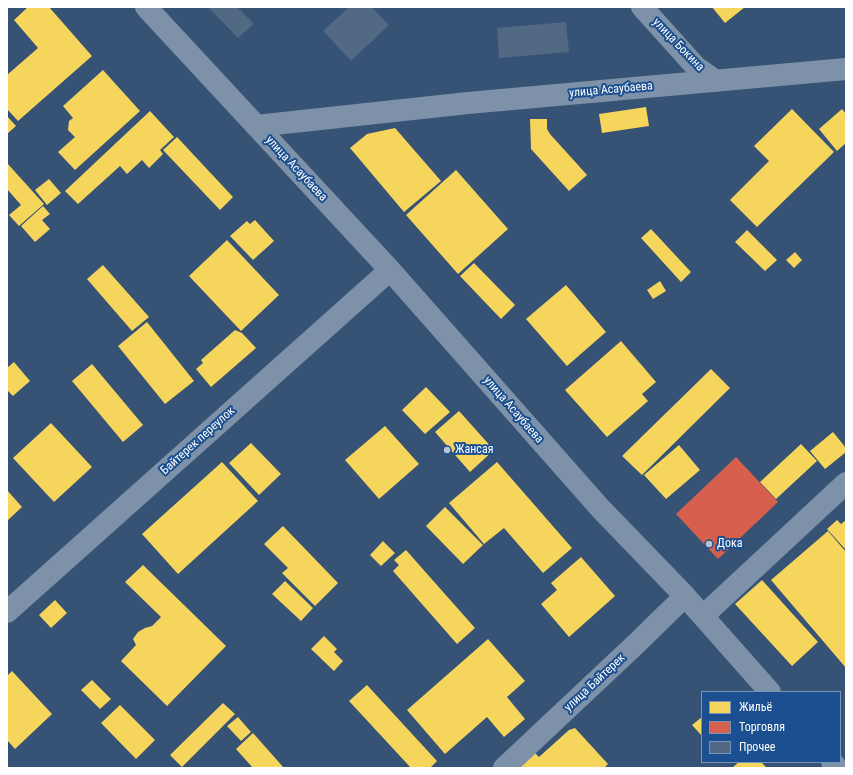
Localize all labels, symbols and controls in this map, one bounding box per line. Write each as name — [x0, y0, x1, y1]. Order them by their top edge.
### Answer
street label: улица Бокина — [649, 15, 707, 75]
street label: улица Асаубаева — [569, 79, 653, 101]
street label: улица Асаубаева — [262, 133, 330, 205]
street label: улица Асаубаева — [480, 374, 546, 446]
street label: Байтерек переулок — [158, 404, 238, 478]
place label: Жансая — [455, 443, 493, 457]
marker: Жансая — [442, 445, 452, 455]
place label: Дока — [717, 537, 742, 551]
marker: Дока — [704, 539, 714, 549]
street label: улица Байтерек — [562, 651, 628, 715]
legend — [701, 691, 841, 763]
text: Жильё — [739, 700, 772, 714]
text: Торговля — [739, 720, 785, 734]
text: Прочее — [739, 740, 775, 754]

